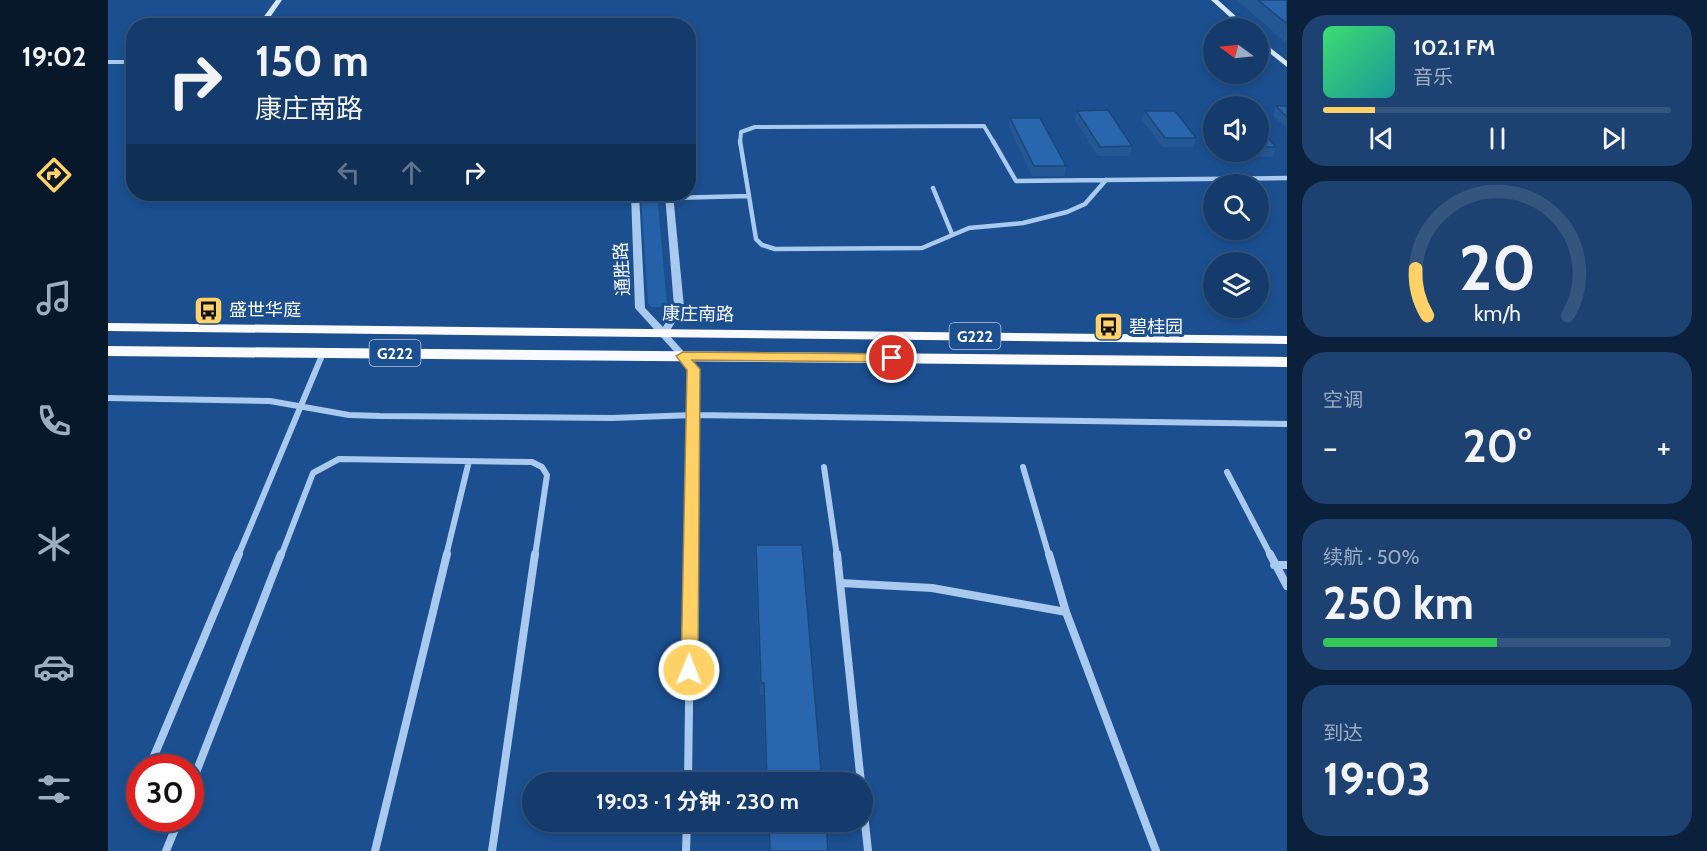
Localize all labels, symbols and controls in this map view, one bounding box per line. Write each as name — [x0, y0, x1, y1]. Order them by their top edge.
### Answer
north arrow — [1203, 18, 1269, 84]
map controls — [1203, 18, 1269, 318]
text: 102.1 FM — [1413, 34, 1495, 61]
text: 150 m — [255, 35, 369, 87]
text: 19:02 — [22, 40, 86, 73]
icon: right — [156, 42, 234, 120]
text: 音乐 — [1413, 65, 1453, 89]
text: 康庄南路 — [255, 92, 363, 125]
button: sound — [1203, 96, 1269, 162]
icon: previous — [1365, 122, 1398, 155]
icon: pause — [1481, 122, 1514, 155]
icon: next — [1597, 122, 1630, 155]
icon: directions — [33, 154, 75, 196]
icon: left — [332, 156, 365, 189]
icon: ahead — [395, 156, 428, 189]
icon: right — [458, 156, 491, 189]
button: search — [1203, 174, 1269, 240]
text: 20 — [1458, 230, 1536, 306]
street label: 通胜路 — [610, 241, 634, 297]
button: layers — [1203, 252, 1269, 318]
icon: music — [33, 277, 75, 319]
bus stop icon: 盛世华庭 — [192, 294, 224, 326]
place label: 盛世华庭 — [229, 299, 301, 321]
text: km/h — [1474, 301, 1520, 327]
street label: 康庄南路 — [662, 302, 734, 326]
bus stop icon: 碧桂园 — [1092, 311, 1124, 343]
place label: 碧桂园 — [1129, 316, 1183, 338]
road number: G222 — [950, 323, 1000, 349]
pin — [866, 332, 917, 383]
road number: G222 — [370, 340, 420, 366]
icon: arrive — [875, 341, 908, 374]
text: 空调 — [1323, 388, 1363, 412]
icon: phone — [33, 400, 75, 442]
text: 20° — [1463, 419, 1531, 473]
text: − — [1323, 427, 1338, 467]
text: + — [1656, 427, 1671, 467]
icon: climate — [33, 523, 75, 565]
text: 续航 · 50% — [1323, 545, 1420, 569]
text: 250 km — [1323, 576, 1474, 630]
position arrow — [657, 638, 721, 702]
icon: car — [33, 646, 75, 688]
text: 到达 — [1323, 721, 1363, 745]
text: 19:03 — [1323, 752, 1431, 806]
speed limit sign: 30 — [126, 754, 204, 832]
icon: filters — [33, 768, 75, 810]
text: 19:03 · 1 分钟 · 230 m — [596, 788, 799, 815]

